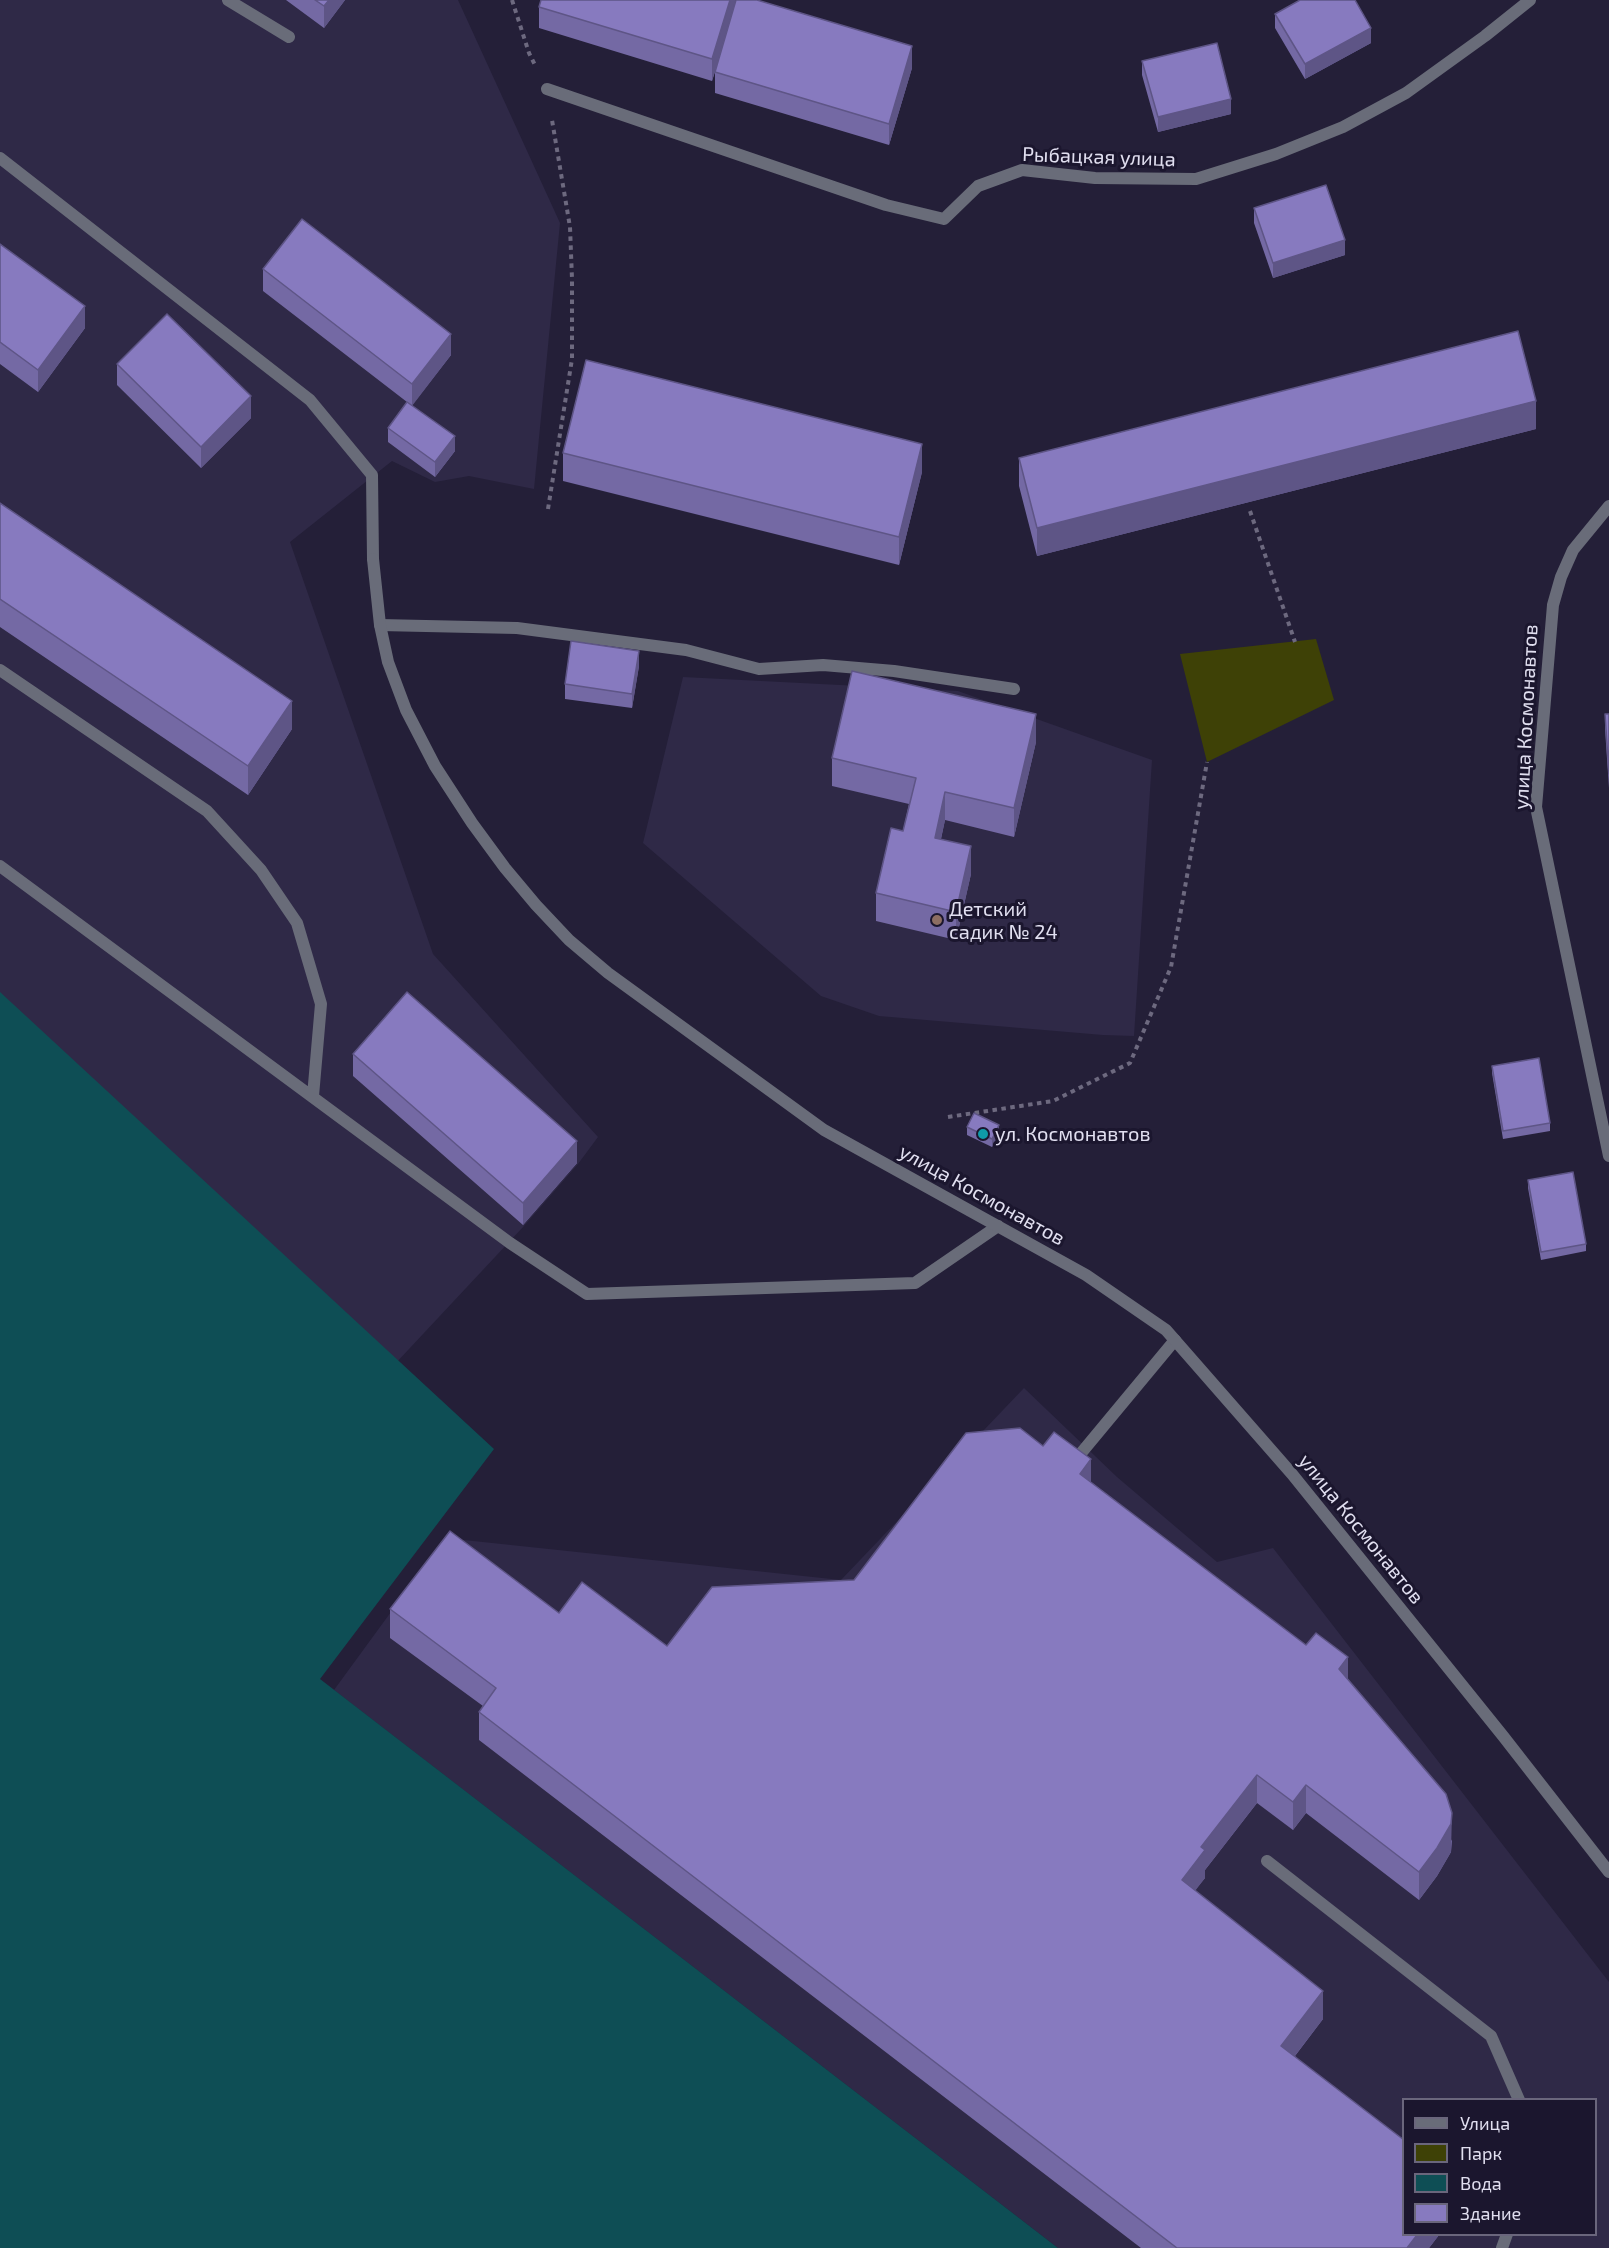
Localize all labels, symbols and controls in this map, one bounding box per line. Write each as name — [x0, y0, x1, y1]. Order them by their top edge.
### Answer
street label: Рыбацкая улица — [1022, 142, 1176, 172]
street label: улица Космонавтов — [1509, 624, 1543, 810]
place label: Детский садик № 24 — [949, 897, 1058, 944]
marker: Детский садик № 24 — [930, 913, 944, 927]
place label: ул. Космонавтов — [995, 1122, 1150, 1146]
marker: ул. Космонавтов — [976, 1127, 990, 1141]
street label: улица Космонавтов — [895, 1140, 1069, 1250]
street label: улица Космонавтов — [1293, 1449, 1429, 1609]
legend — [1402, 2098, 1597, 2236]
text: Улица — [1460, 2112, 1510, 2134]
text: Парк — [1460, 2142, 1502, 2164]
text: Вода — [1460, 2172, 1502, 2194]
text: Здание — [1460, 2202, 1521, 2224]

